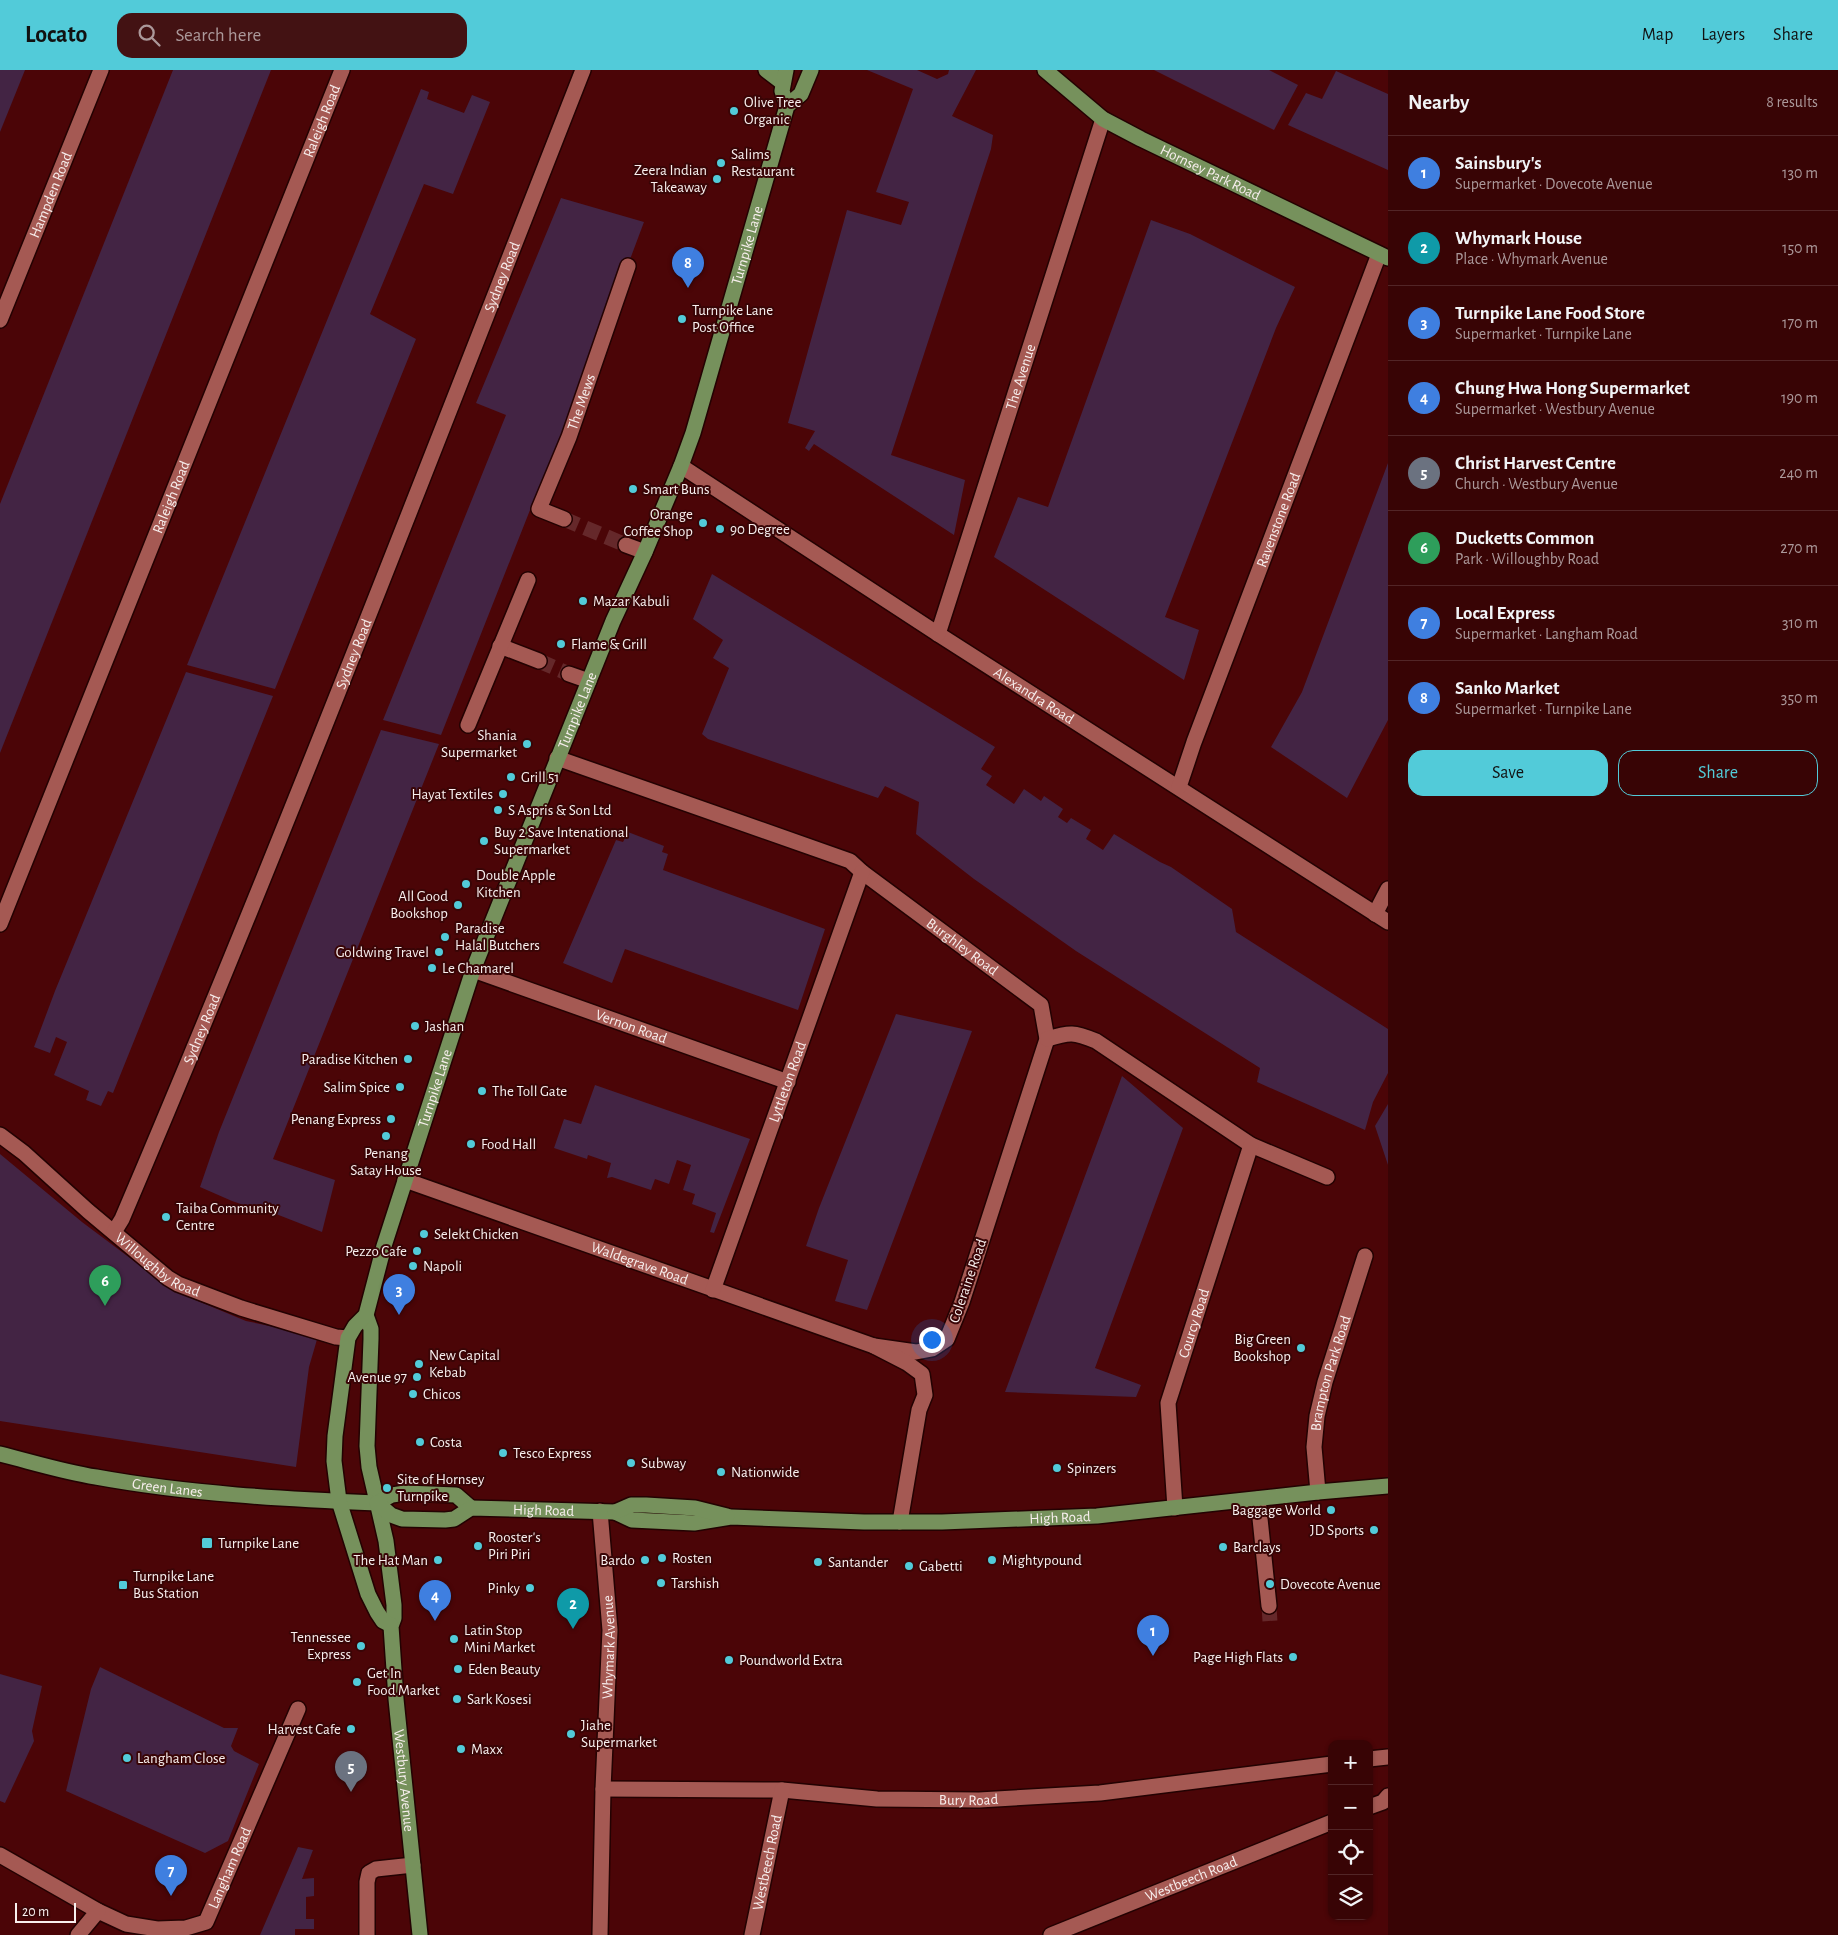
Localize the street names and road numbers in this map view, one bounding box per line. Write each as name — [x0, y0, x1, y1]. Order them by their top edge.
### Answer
street label: Raleigh Road — [300, 82, 343, 159]
street label: Hornsey Park Road — [1158, 142, 1263, 203]
street label: Hampden Road — [27, 150, 75, 240]
street label: Turnpike Lane — [729, 204, 765, 286]
street label: Sydney Road — [481, 240, 522, 314]
street label: The Avenue — [1003, 342, 1038, 412]
street label: The Mews — [564, 372, 598, 432]
street label: Raleigh Road — [150, 458, 192, 535]
street label: Ravenstone Road — [1253, 470, 1303, 569]
street label: Sydney Road — [333, 616, 374, 691]
street label: Alexandra Road — [991, 664, 1077, 727]
street label: Turnpike Lane — [555, 670, 599, 751]
street label: Burghley Road — [924, 915, 1001, 978]
street label: Sydney Road — [180, 992, 223, 1066]
street label: Vernon Road — [594, 1007, 669, 1046]
street label: Lyttleton Road — [766, 1039, 809, 1124]
street label: Turnpike Lane — [415, 1047, 455, 1129]
street label: Willoughby Road — [112, 1230, 202, 1299]
street label: Coleraine Road — [947, 1237, 989, 1325]
street label: Waldegrave Road — [589, 1239, 691, 1287]
street label: Courcy Road — [1176, 1287, 1212, 1360]
street label: Brampton Park Road — [1308, 1313, 1353, 1432]
street label: Green Lanes — [131, 1476, 203, 1499]
street label: High Road — [513, 1502, 575, 1518]
street label: High Road — [1029, 1509, 1091, 1526]
street label: Whymark Avenue — [599, 1595, 618, 1699]
street label: Westbury Avenue — [392, 1728, 417, 1832]
street label: Bury Road — [939, 1791, 999, 1808]
street label: Westbeech Road — [750, 1813, 784, 1912]
street label: Langham Road — [205, 1825, 254, 1911]
street label: Westbeech Road — [1143, 1853, 1239, 1904]

